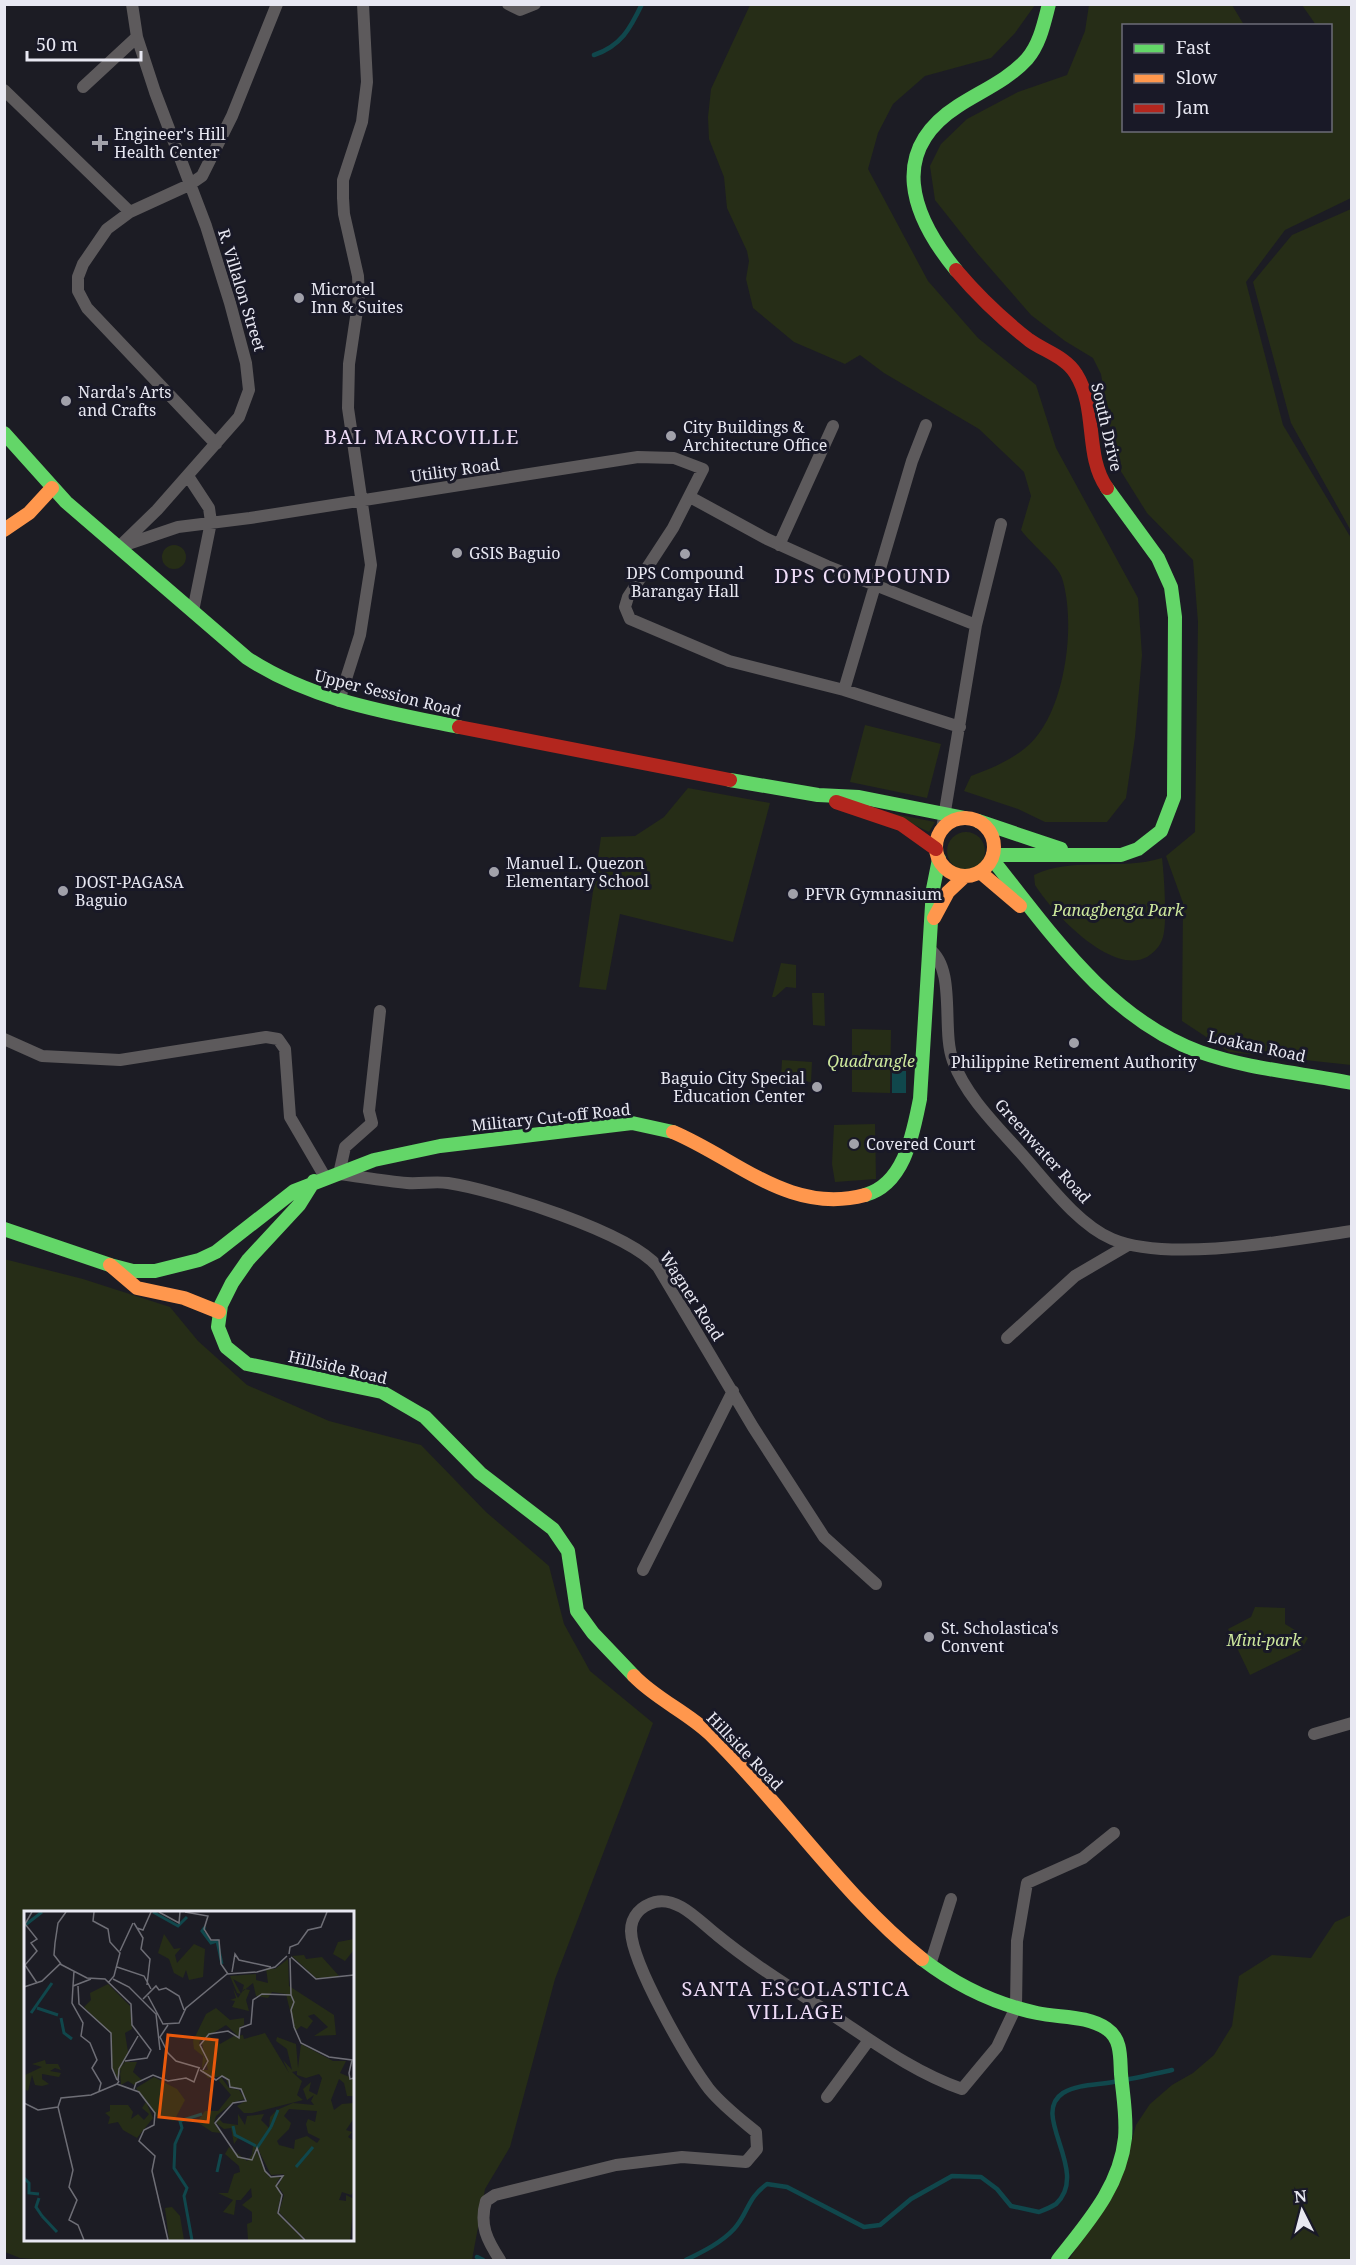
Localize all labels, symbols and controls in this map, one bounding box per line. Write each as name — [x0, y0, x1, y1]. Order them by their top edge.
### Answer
scale bar — [27, 24, 141, 62]
legend — [1122, 24, 1332, 132]
text: 50 m — [36, 32, 78, 56]
text: Fast — [1176, 35, 1211, 59]
text: Slow — [1176, 65, 1218, 89]
text: Jam — [1175, 95, 1210, 119]
place label: Engineer's Hill Health Center — [114, 123, 226, 163]
marker: Engineer's Hill Health Center — [91, 134, 109, 152]
street label: R. Villalon Street — [213, 226, 271, 354]
place label: Microtel Inn & Suites — [311, 278, 403, 318]
marker: Microtel Inn & Suites — [292, 291, 306, 305]
place label: Narda's Arts and Crafts — [78, 381, 172, 421]
street label: South Drive — [1086, 381, 1128, 473]
marker: Narda's Arts and Crafts — [59, 394, 73, 408]
place label: City Buildings & Architecture Office — [683, 416, 827, 456]
district label: BAL MARCOVILLE — [324, 423, 520, 450]
marker: City Buildings & Architecture Office — [664, 429, 678, 443]
street label: Utility Road — [409, 453, 501, 487]
place label: GSIS Baguio — [469, 542, 560, 564]
marker: GSIS Baguio — [450, 546, 464, 560]
marker: DPS Compound Barangay Hall — [678, 547, 692, 561]
place label: DPS Compound Barangay Hall — [626, 562, 744, 602]
district label: DPS COMPOUND — [774, 562, 952, 589]
street label: Upper Session Road — [312, 664, 464, 722]
place label: Manuel L. Quezon Elementary School — [506, 852, 649, 892]
marker: Manuel L. Quezon Elementary School — [487, 865, 501, 879]
place label: DOST-PAGASA Baguio — [75, 871, 185, 911]
place label: PFVR Gymnasium — [805, 883, 942, 905]
marker: DOST-PAGASA Baguio — [56, 884, 70, 898]
marker: PFVR Gymnasium — [786, 887, 800, 901]
park label: Panagbenga Park — [1051, 899, 1185, 921]
street label: Loakan Road — [1206, 1025, 1308, 1067]
marker: Philippine Retirement Authority — [1067, 1036, 1081, 1050]
park label: Quadrangle — [827, 1050, 915, 1072]
place label: Philippine Retirement Authority — [951, 1051, 1198, 1073]
place label: Baguio City Special Education Center — [660, 1067, 805, 1107]
marker: Baguio City Special Education Center — [810, 1080, 824, 1094]
street label: Greenwater Road — [990, 1094, 1096, 1208]
street label: Military Cut-off Road — [471, 1098, 632, 1136]
place label: Covered Court — [866, 1133, 976, 1155]
marker: Covered Court — [847, 1137, 861, 1151]
street label: Wagner Road — [655, 1247, 729, 1345]
street label: Hillside Road — [286, 1345, 390, 1389]
place label: St. Scholastica's Convent — [941, 1617, 1058, 1657]
park label: Mini-park — [1226, 1629, 1302, 1651]
marker: St. Scholastica's Convent — [922, 1630, 936, 1644]
street label: Hillside Road — [702, 1707, 788, 1795]
inset map — [24, 1911, 354, 2241]
district label: SANTA ESCOLASTICA VILLAGE — [681, 1975, 911, 2025]
north arrow — [1272, 2181, 1332, 2241]
text: N — [1293, 2184, 1308, 2208]

